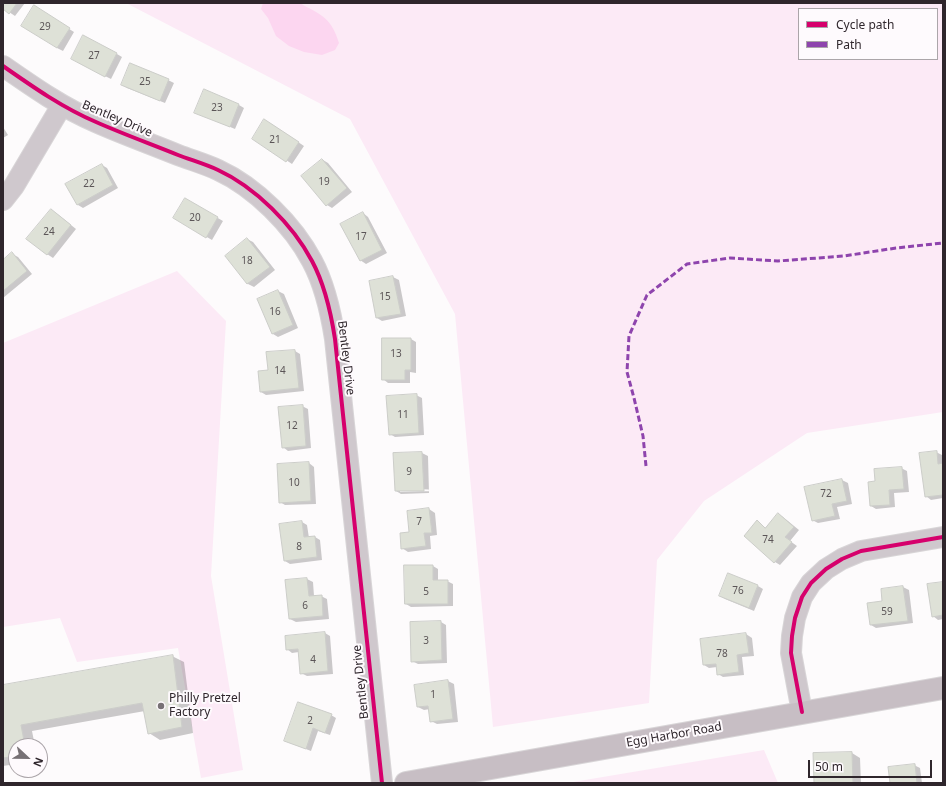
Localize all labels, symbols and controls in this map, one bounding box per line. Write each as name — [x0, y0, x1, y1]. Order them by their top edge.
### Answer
legend — [798, 8, 938, 60]
text: Cycle path — [836, 16, 894, 33]
house number: 29 — [39, 21, 51, 33]
text: Path — [836, 36, 862, 53]
house number: 27 — [88, 50, 100, 62]
house number: 25 — [139, 76, 151, 88]
street label: Bentley Drive — [80, 98, 154, 140]
house number: 23 — [211, 102, 223, 114]
house number: 21 — [269, 134, 281, 146]
house number: 19 — [318, 176, 330, 188]
house number: 22 — [83, 178, 95, 190]
house number: 20 — [189, 212, 201, 224]
house number: 24 — [43, 226, 55, 238]
house number: 17 — [355, 231, 367, 243]
house number: 18 — [241, 255, 253, 267]
house number: 15 — [379, 291, 391, 303]
house number: 16 — [269, 306, 281, 318]
street label: Bentley Drive — [334, 320, 358, 396]
house number: 13 — [390, 348, 402, 360]
house number: 14 — [274, 365, 286, 377]
house number: 11 — [397, 409, 409, 421]
house number: 12 — [286, 420, 298, 432]
house number: 9 — [406, 466, 412, 478]
house number: 10 — [288, 477, 300, 489]
house number: 72 — [820, 488, 832, 500]
house number: 7 — [416, 516, 422, 528]
house number: 74 — [762, 534, 774, 546]
house number: 8 — [296, 541, 302, 553]
house number: 76 — [732, 585, 744, 597]
house number: 5 — [423, 586, 429, 598]
house number: 6 — [302, 600, 308, 612]
house number: 59 — [881, 606, 893, 618]
house number: 3 — [423, 635, 429, 647]
street label: Bentley Drive — [350, 644, 372, 720]
house number: 78 — [716, 648, 728, 660]
house number: 4 — [310, 654, 316, 666]
house number: 1 — [430, 689, 436, 701]
place label: Philly Pretzel Factory — [169, 692, 241, 720]
marker: Philly Pretzel Factory — [156, 701, 166, 711]
house number: 2 — [307, 715, 313, 727]
street label: Egg Harbor Road — [625, 720, 723, 750]
north arrow — [8, 738, 48, 778]
scale bar — [810, 752, 934, 778]
text: N — [30, 755, 47, 769]
text: 50 m — [815, 758, 843, 775]

